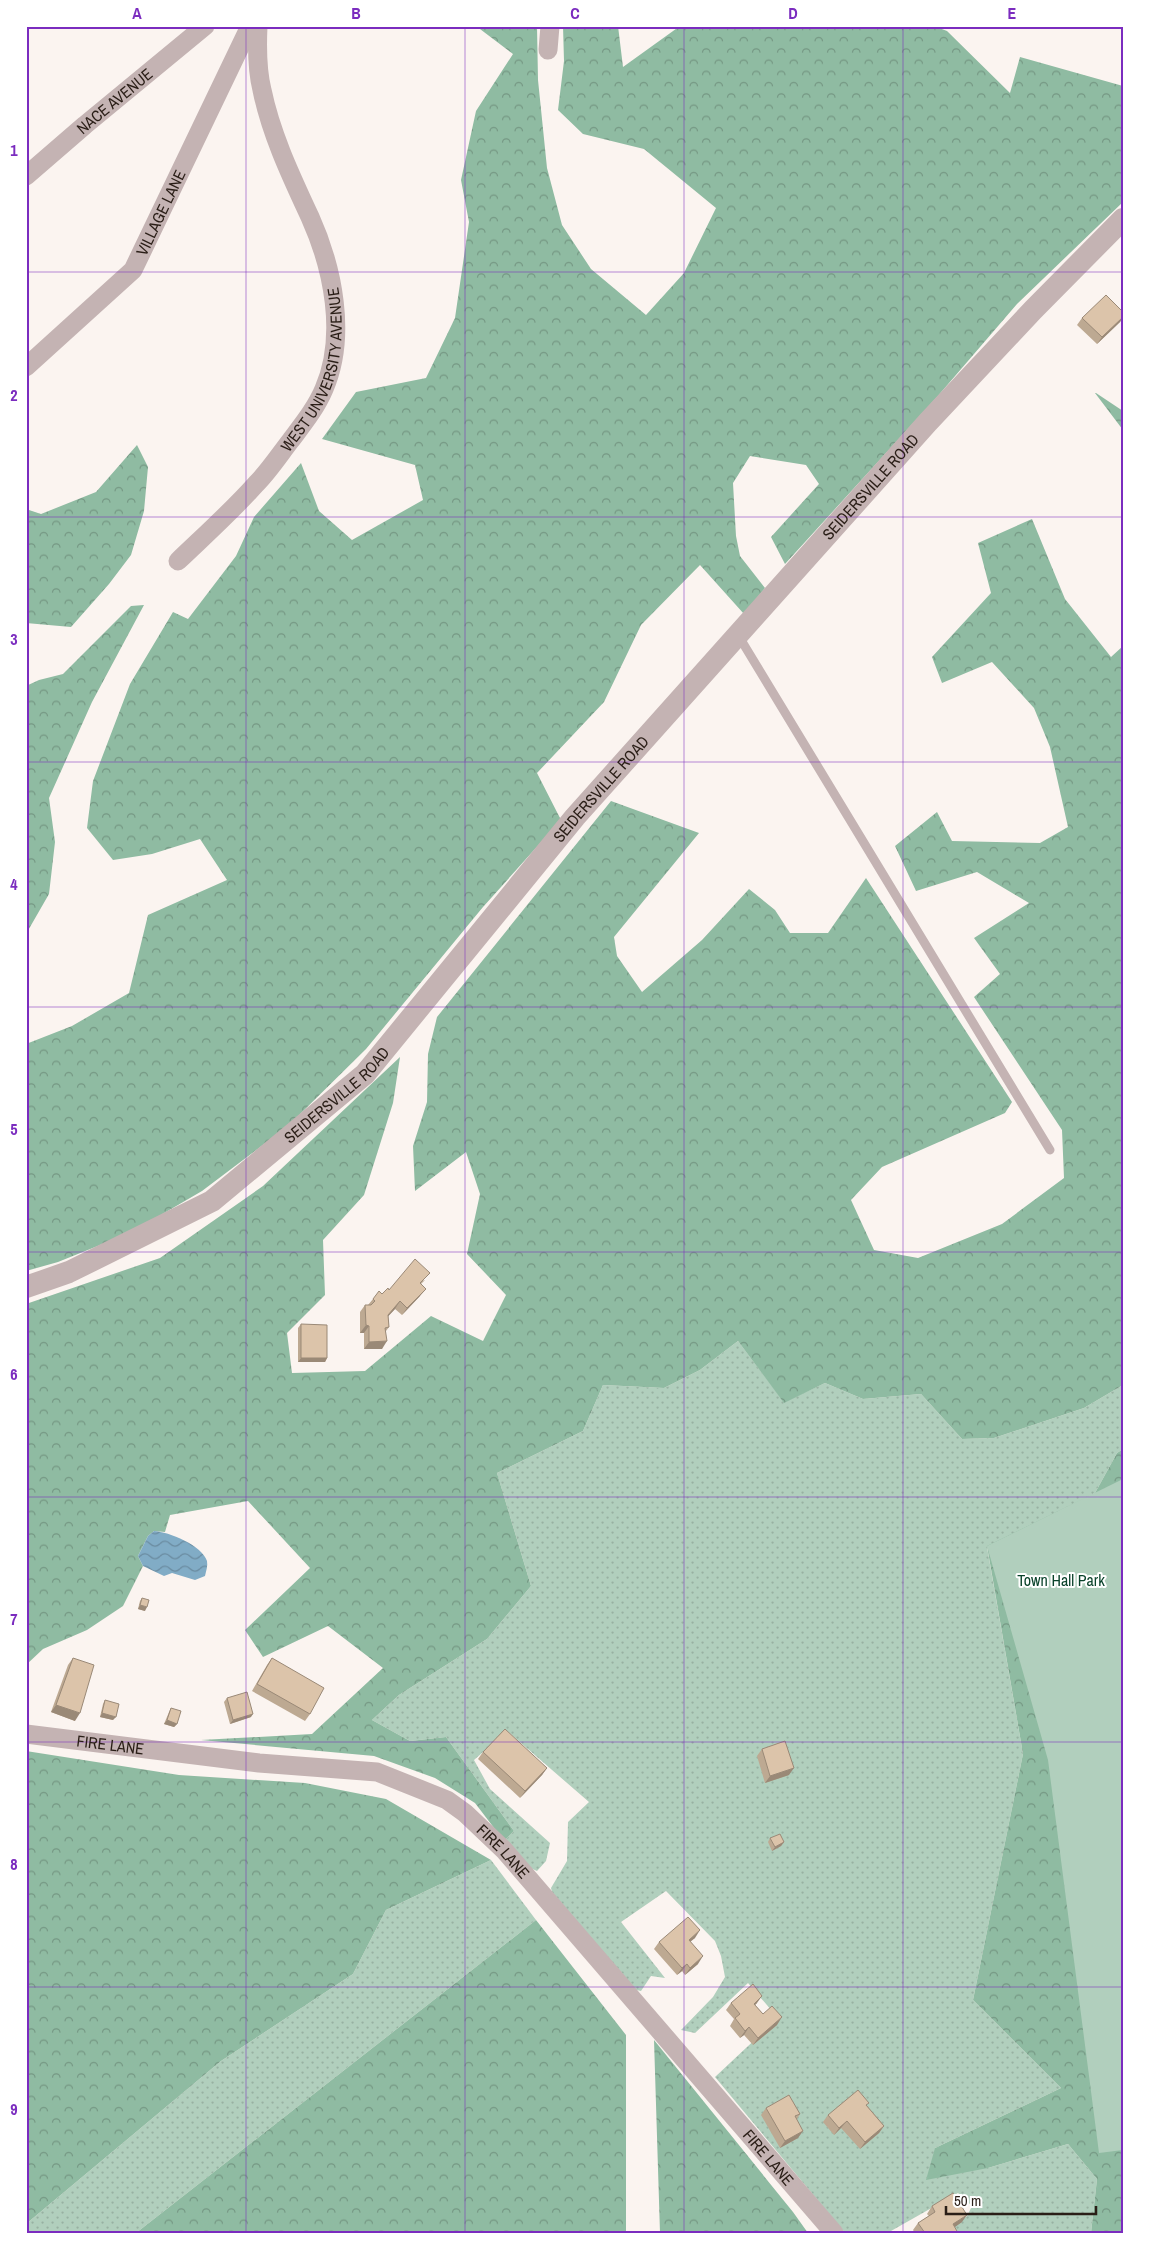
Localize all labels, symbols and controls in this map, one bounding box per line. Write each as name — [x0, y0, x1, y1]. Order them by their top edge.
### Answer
text: A — [132, 2, 142, 24]
text: B — [351, 2, 361, 24]
text: C — [570, 2, 580, 24]
text: D — [788, 2, 798, 24]
text: E — [1008, 2, 1017, 24]
street label: NACE AVENUE — [72, 63, 157, 139]
text: 1 — [10, 139, 18, 161]
street label: VILLAGE LANE — [131, 166, 190, 259]
street label: WEST UNIVERSITY AVENUE — [275, 286, 347, 456]
text: 2 — [10, 384, 18, 406]
street label: SEIDERSVILLE ROAD — [817, 429, 923, 544]
text: 3 — [10, 628, 18, 650]
street label: SEIDERSVILLE ROAD — [548, 731, 654, 847]
text: 4 — [10, 873, 18, 895]
street label: SEIDERSVILLE ROAD — [279, 1042, 394, 1148]
text: 5 — [10, 1118, 18, 1140]
text: 6 — [10, 1363, 18, 1385]
park label: Town Hall Park — [1017, 1569, 1105, 1591]
text: 7 — [10, 1608, 18, 1630]
street label: FIRE LANE — [75, 1729, 145, 1760]
street label: FIRE LANE — [472, 1819, 535, 1883]
text: 8 — [10, 1853, 18, 1875]
text: 9 — [10, 2098, 18, 2120]
street label: FIRE LANE — [738, 2124, 799, 2190]
scale bar — [946, 2184, 1096, 2216]
text: 50 m — [954, 2190, 981, 2211]

